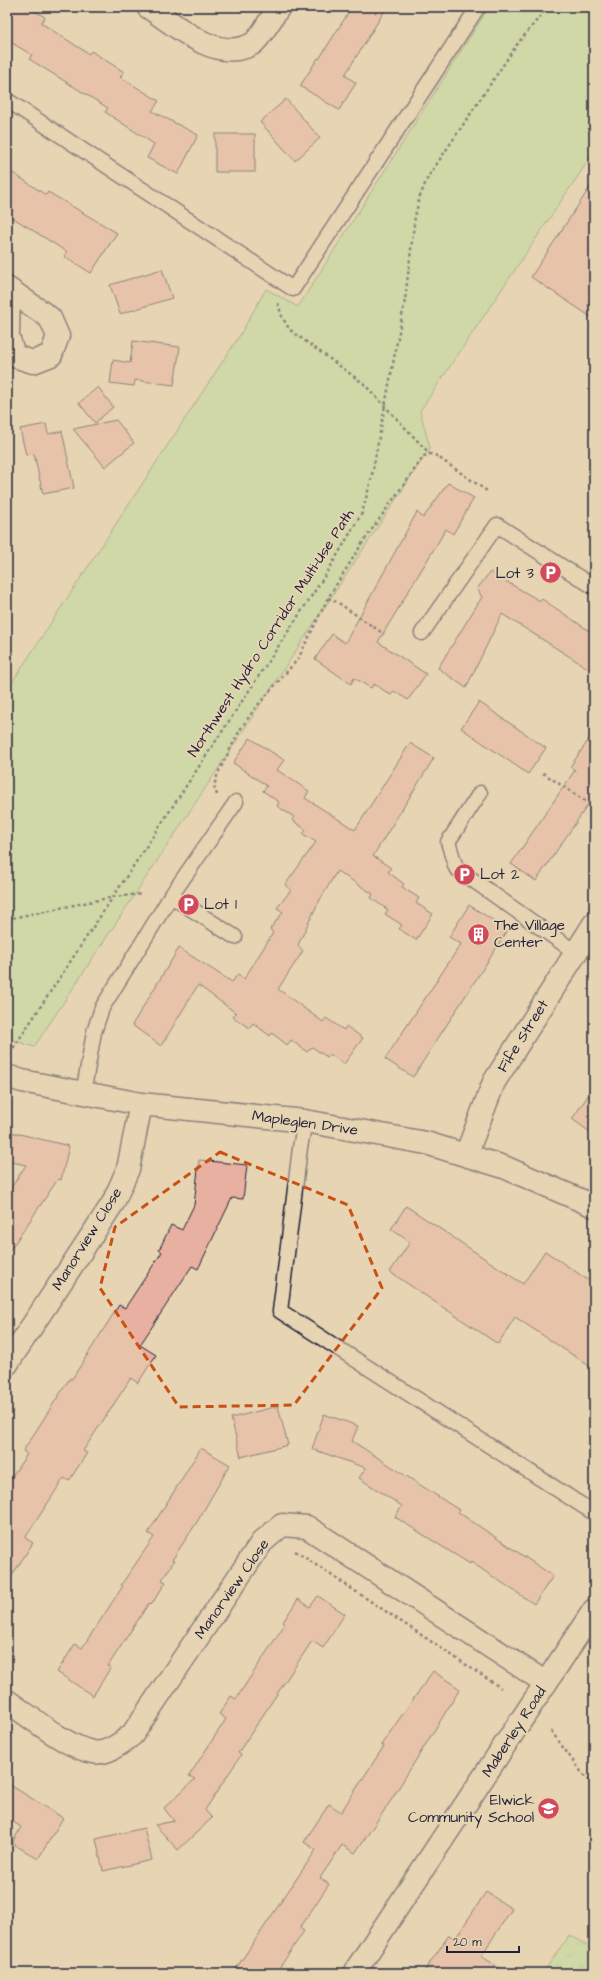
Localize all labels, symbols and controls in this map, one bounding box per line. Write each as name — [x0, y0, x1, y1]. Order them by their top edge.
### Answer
street label: Northwest Hydro Corridor Multi-Use Path — [183, 505, 360, 762]
parking icon: Lot 3 — [537, 560, 563, 586]
place label: Lot 3 — [495, 563, 534, 584]
parking icon: Lot 2 — [451, 861, 477, 887]
place label: Lot 2 — [480, 864, 520, 885]
parking icon: Lot 1 — [175, 891, 201, 917]
place label: Lot 1 — [204, 894, 237, 915]
place label: The Village Center — [494, 915, 565, 953]
building icon: The Village Center — [466, 921, 492, 947]
street label: Fife Street — [492, 996, 554, 1076]
street label: Mapleglen Drive — [251, 1105, 359, 1142]
street label: Manorview Close — [47, 1184, 127, 1294]
street label: Manorview Close — [190, 1535, 274, 1643]
street label: Maberley Road — [477, 1682, 552, 1782]
place label: Elwick Community School — [408, 1790, 534, 1829]
school or university icon: Elwick Community School — [536, 1796, 562, 1822]
scale bar — [447, 1928, 519, 1954]
text: 20 m — [453, 1934, 482, 1951]

